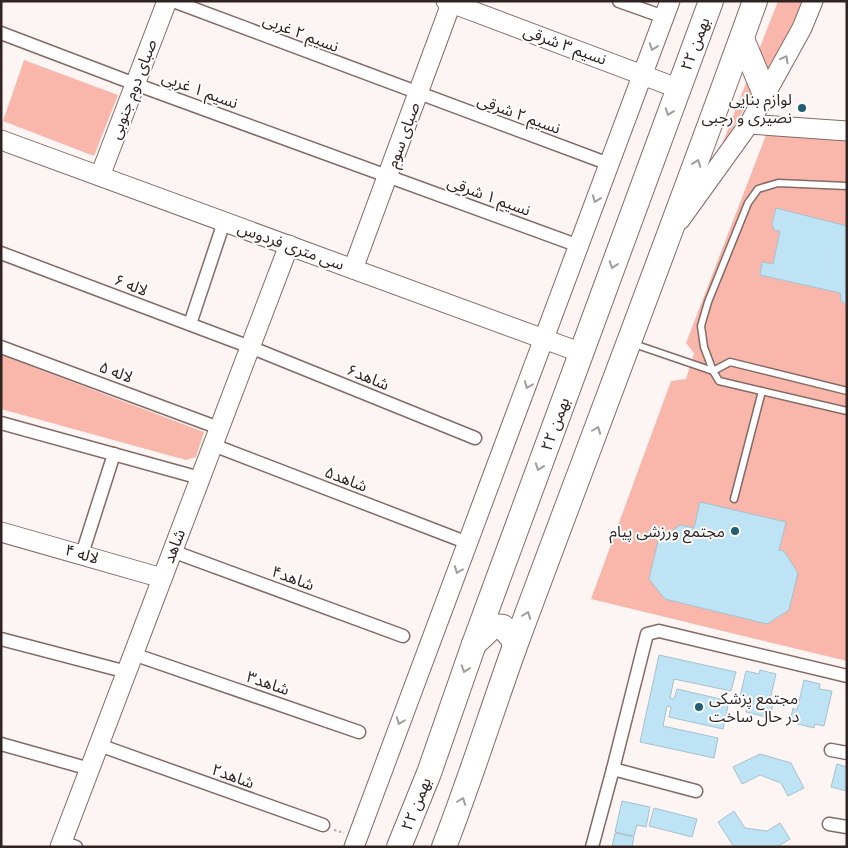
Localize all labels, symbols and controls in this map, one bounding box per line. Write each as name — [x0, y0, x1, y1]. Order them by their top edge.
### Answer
street label: نسیم ۲ غربی — [259, 10, 342, 59]
street label: ۲۲ بهمن — [676, 15, 714, 73]
street label: نسیم ۳ شرقی — [520, 21, 609, 72]
street label: صبای دوم جنوبی — [105, 36, 164, 143]
one-way arrow — [649, 42, 659, 51]
one-way arrow — [779, 55, 789, 64]
street label: نسیم ۱ غربی — [158, 67, 241, 115]
street label: نسیم ۲ شرقی — [474, 90, 563, 141]
place label: لوازم بنایی نصیری و رجبی — [701, 90, 792, 127]
street label: صبای سوم — [382, 100, 426, 171]
marker: لوازم بنایی نصیری و رجبی — [796, 102, 808, 114]
one-way arrow — [665, 107, 675, 116]
one-way arrow — [691, 159, 701, 168]
street label: نسیم ۱ شرقی — [444, 172, 533, 223]
one-way arrow — [592, 194, 602, 203]
street label: سی متری فردوس — [235, 218, 347, 274]
one-way arrow — [609, 260, 619, 269]
street label: لاله ۶ — [112, 270, 150, 300]
street label: لاله ۵ — [97, 357, 135, 387]
street label: شاهد۶ — [344, 360, 392, 394]
one-way arrow — [524, 380, 534, 389]
street label: ۲۲ بهمن — [537, 395, 573, 453]
one-way arrow — [591, 426, 601, 435]
street label: شاهد۵ — [322, 462, 370, 496]
one-way arrow — [535, 462, 545, 471]
place label: مجتمع ورزشی پیام — [609, 522, 725, 544]
marker: مجتمع ورزشی پیام — [729, 525, 741, 537]
street label: شاهد — [159, 526, 189, 566]
street label: لاله ۴ — [63, 540, 101, 568]
street label: شاهد۴ — [269, 562, 317, 594]
one-way arrow — [454, 565, 464, 573]
one-way arrow — [521, 611, 531, 620]
one-way arrow — [461, 664, 471, 672]
street label: شاهد۳ — [244, 667, 292, 699]
place label: مجتمع پزشکی در حال ساخت — [709, 689, 799, 727]
marker: مجتمع پزشکی در حال ساخت — [693, 701, 705, 713]
one-way arrow — [396, 717, 406, 725]
street label: شاهد۲ — [209, 760, 257, 792]
street label: ۲۲ بهمن — [397, 775, 435, 833]
one-way arrow — [456, 797, 466, 806]

